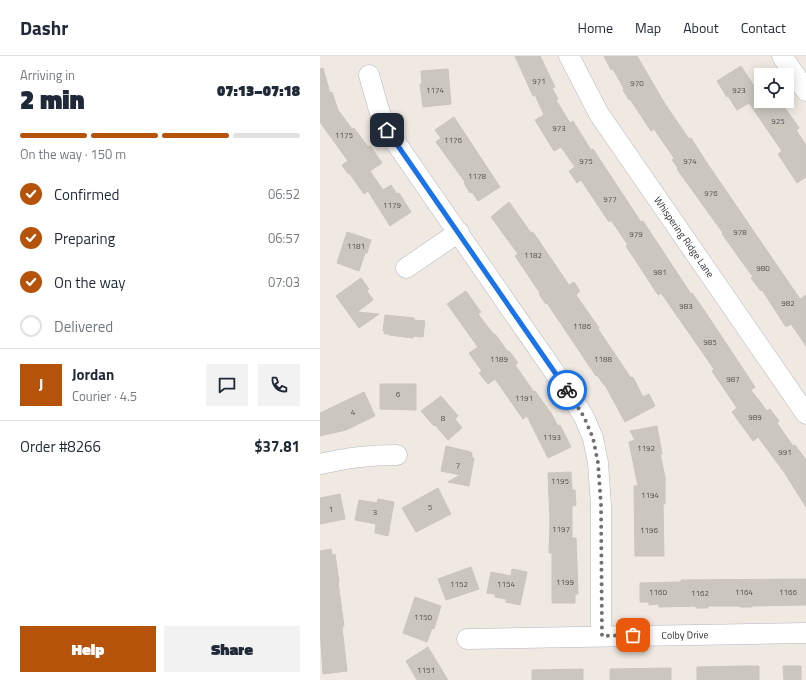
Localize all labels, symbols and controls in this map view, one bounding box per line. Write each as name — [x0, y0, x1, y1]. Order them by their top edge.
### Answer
text: Dashr — [20, 13, 68, 42]
text: Home — [578, 17, 613, 38]
text: Map — [635, 17, 661, 38]
text: About — [683, 17, 719, 38]
text: Contact — [741, 17, 786, 38]
text: Arriving in — [20, 65, 75, 85]
map controls — [754, 68, 794, 108]
button: locate — [754, 68, 794, 108]
house number: 971 — [532, 75, 546, 87]
house number: 970 — [630, 77, 644, 89]
text: 07:13–07:18 — [217, 79, 300, 102]
text: 2 min — [20, 80, 85, 119]
house number: 1174 — [426, 84, 444, 96]
house number: 923 — [732, 84, 746, 96]
pin — [370, 113, 404, 147]
house number: 925 — [771, 115, 785, 127]
icon: home — [376, 119, 398, 141]
house number: 973 — [552, 122, 566, 134]
house number: 1175 — [335, 129, 353, 141]
house number: 1176 — [444, 134, 462, 146]
text: On the way · 150 m — [20, 144, 126, 164]
house number: 975 — [579, 155, 593, 167]
house number: 974 — [683, 155, 697, 167]
house number: 1178 — [468, 170, 486, 182]
icon: check — [20, 183, 42, 205]
text: Confirmed — [54, 183, 119, 206]
text: 06:52 — [268, 184, 300, 204]
house number: 976 — [704, 187, 718, 199]
house number: 977 — [603, 193, 617, 205]
street label: Whispering Ridge Lane — [650, 193, 718, 281]
house number: 1179 — [383, 199, 401, 211]
house number: 978 — [733, 226, 747, 238]
icon: check — [20, 227, 42, 249]
text: Preparing — [54, 227, 115, 250]
text: 06:57 — [268, 228, 300, 248]
house number: 979 — [629, 228, 643, 240]
house number: 1181 — [347, 240, 365, 252]
house number: 1182 — [524, 249, 542, 261]
house number: 980 — [756, 262, 770, 274]
house number: 981 — [653, 266, 667, 278]
icon: check — [20, 271, 42, 293]
text: On the way — [54, 271, 126, 294]
text: 07:03 — [268, 272, 300, 292]
house number: 982 — [781, 297, 795, 309]
house number: 983 — [679, 300, 693, 312]
text: Delivered — [54, 315, 113, 338]
house number: 1186 — [573, 320, 591, 332]
house number: 985 — [703, 336, 717, 348]
house number: 1189 — [490, 353, 508, 365]
house number: 1188 — [594, 353, 612, 365]
text: Jordan — [72, 363, 114, 386]
button: chat — [206, 364, 248, 406]
button: phone — [258, 364, 300, 406]
courier — [547, 370, 587, 410]
text: J — [39, 373, 43, 396]
house number: 987 — [726, 373, 740, 385]
icon: bike — [556, 379, 578, 401]
text: Courier · 4.5 — [72, 386, 137, 406]
house number: 6 — [396, 388, 401, 400]
house number: 1191 — [515, 392, 533, 404]
house number: 4 — [351, 406, 356, 418]
house number: 989 — [748, 411, 762, 423]
house number: 8 — [441, 412, 446, 424]
house number: 1193 — [543, 431, 561, 443]
text: Order #8266 — [20, 435, 101, 458]
text: $37.81 — [254, 435, 300, 458]
house number: 1192 — [637, 442, 655, 454]
house number: 991 — [778, 446, 792, 458]
house number: 7 — [456, 459, 460, 471]
house number: 1195 — [551, 475, 569, 487]
house number: 1194 — [641, 489, 659, 501]
house number: 5 — [428, 501, 433, 513]
house number: 1 — [329, 503, 333, 515]
house number: 3 — [373, 506, 377, 518]
house number: 1197 — [552, 523, 570, 535]
house number: 1196 — [640, 524, 658, 536]
house number: 1199 — [556, 576, 574, 588]
house number: 1152 — [450, 578, 468, 590]
house number: 1154 — [497, 578, 515, 590]
house number: 1160 — [649, 586, 667, 598]
house number: 1164 — [735, 586, 753, 598]
house number: 1166 — [779, 586, 797, 598]
house number: 1162 — [691, 587, 709, 599]
house number: 1150 — [414, 611, 432, 623]
pin — [616, 618, 650, 652]
icon: bag — [622, 624, 644, 646]
button: Help — [20, 626, 156, 672]
button: Share — [164, 626, 300, 672]
street label: Colby Drive — [661, 627, 709, 643]
house number: 1151 — [417, 664, 435, 676]

